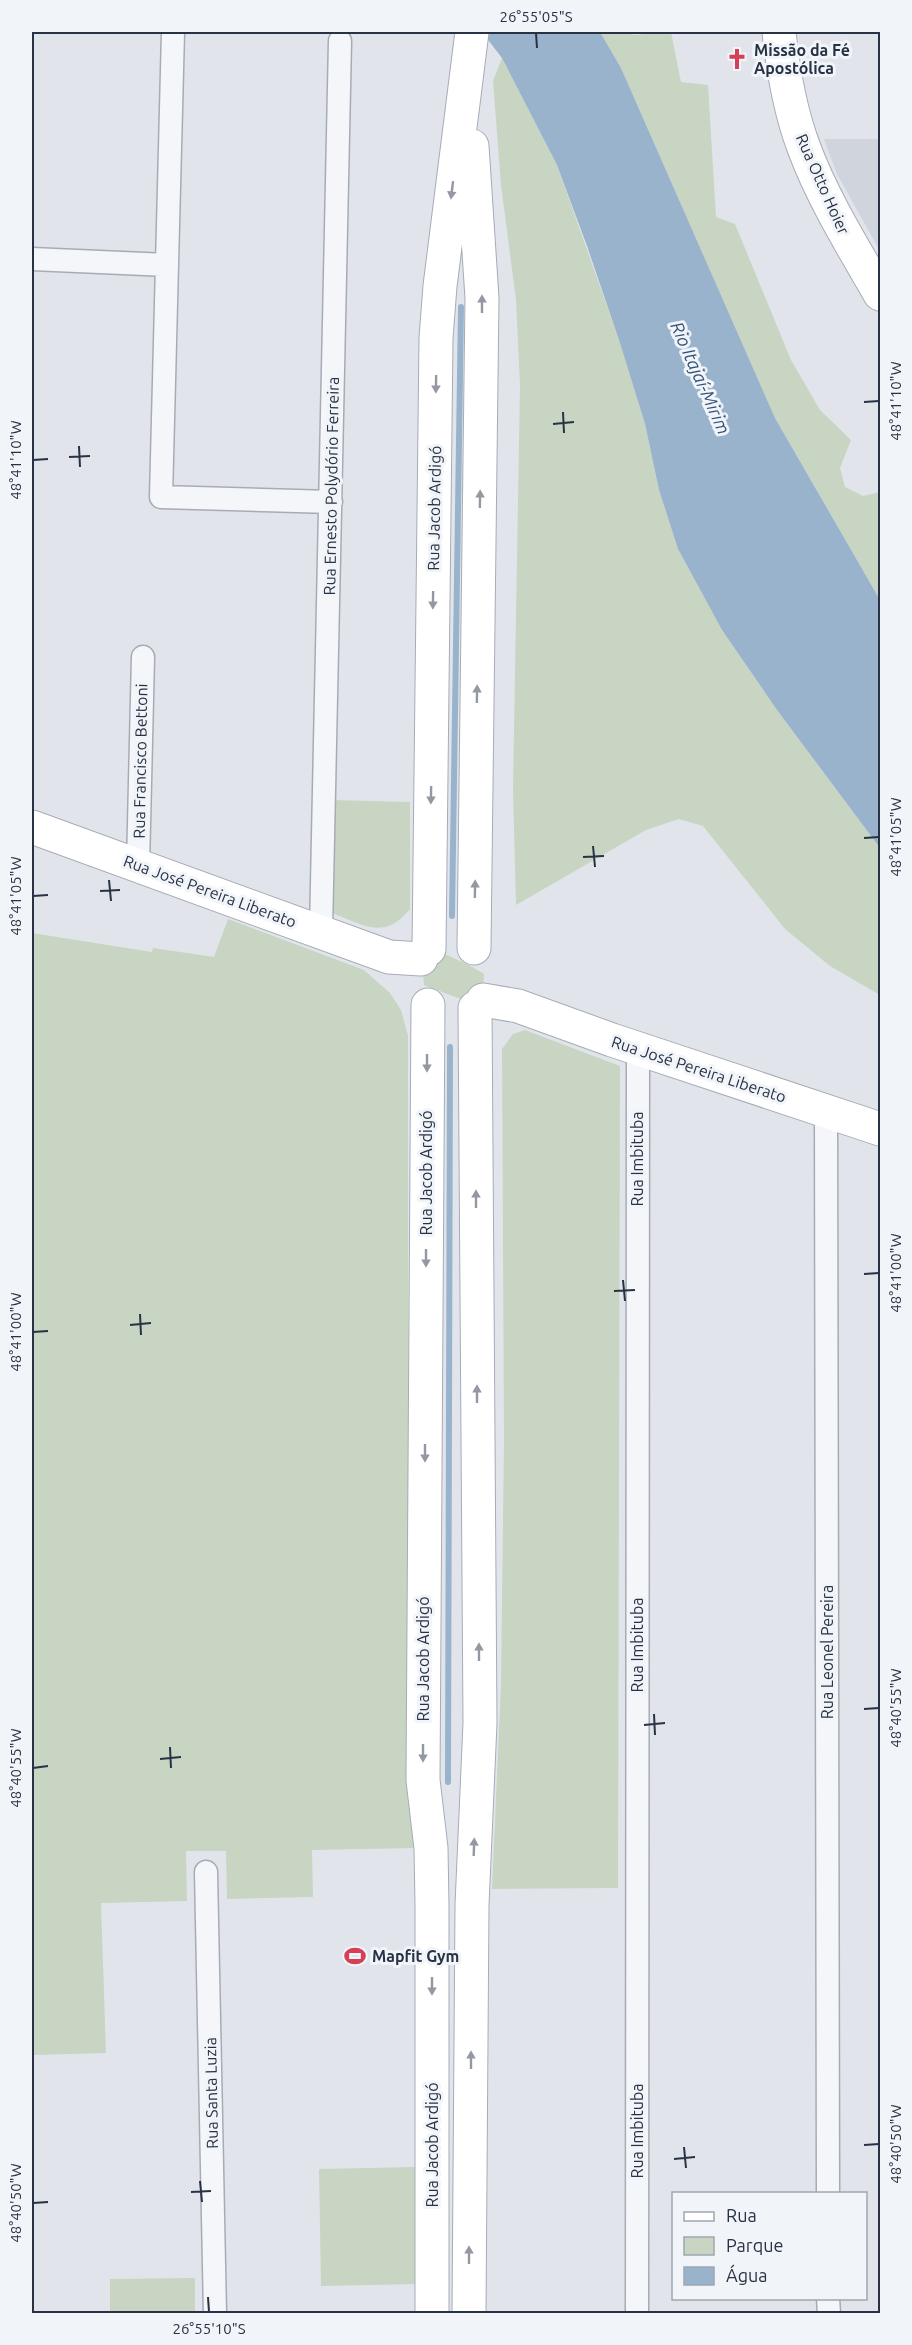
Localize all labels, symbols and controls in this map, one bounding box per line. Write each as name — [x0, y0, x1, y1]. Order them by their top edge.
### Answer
text: 26°55'05"S — [499, 8, 573, 25]
place label: Missão da Fé Apostólica — [754, 41, 850, 77]
church icon: Missão da Fé Apostólica — [725, 47, 749, 71]
street label: Rua Otto Hoier — [793, 131, 853, 237]
one-way arrow — [447, 180, 457, 199]
one-way arrow — [477, 295, 487, 314]
water label: Rio Itajaí-Mirim — [667, 318, 735, 437]
text: 48°41'10"W — [887, 361, 904, 441]
one-way arrow — [431, 374, 441, 393]
street label: Rua Ernesto Polydório Ferreira — [320, 376, 342, 596]
text: 48°41'10"W — [7, 420, 24, 500]
street label: Rua Jacob Ardigó — [424, 445, 444, 571]
one-way arrow — [475, 490, 485, 509]
one-way arrow — [428, 590, 438, 609]
street label: Rua Francisco Bettoni — [130, 683, 150, 839]
one-way arrow — [472, 685, 482, 704]
one-way arrow — [426, 785, 436, 804]
text: 48°41'05"W — [887, 797, 904, 877]
street label: Rua José Pereira Liberato — [121, 851, 299, 931]
text: 48°41'05"W — [7, 856, 24, 936]
one-way arrow — [470, 880, 480, 899]
street label: Rua José Pereira Liberato — [609, 1032, 789, 1106]
one-way arrow — [422, 1054, 432, 1073]
street label: Rua Jacob Ardigó — [417, 1110, 435, 1236]
street label: Rua Imbituba — [628, 1111, 646, 1207]
one-way arrow — [471, 1189, 481, 1208]
text: 48°41'00"W — [887, 1233, 904, 1313]
one-way arrow — [421, 1249, 431, 1268]
text: 48°41'00"W — [7, 1292, 24, 1372]
one-way arrow — [472, 1384, 482, 1403]
one-way arrow — [420, 1444, 430, 1463]
street label: Rua Leonel Pereira — [818, 1585, 836, 1719]
street label: Rua Jacob Ardigó — [414, 1596, 432, 1722]
street label: Rua Imbituba — [628, 1597, 646, 1693]
one-way arrow — [474, 1642, 484, 1661]
text: 48°40'55"W — [887, 1668, 904, 1748]
text: 48°40'55"W — [7, 1728, 24, 1808]
one-way arrow — [418, 1744, 428, 1763]
one-way arrow — [470, 1837, 479, 1856]
sports icon: Mapfit Gym — [343, 1944, 367, 1968]
place label: Mapfit Gym — [372, 1947, 459, 1965]
one-way arrow — [427, 1976, 437, 1995]
street label: Rua Santa Luzia — [201, 2037, 221, 2149]
one-way arrow — [466, 2051, 476, 2070]
street label: Rua Jacob Ardigó — [423, 2082, 441, 2208]
street label: Rua Imbituba — [628, 2083, 646, 2179]
text: 48°40'50"W — [887, 2104, 904, 2184]
text: 48°40'50"W — [7, 2163, 24, 2243]
legend — [672, 2192, 867, 2300]
text: Rua — [726, 2205, 757, 2225]
text: Parque — [726, 2235, 783, 2255]
one-way arrow — [464, 2246, 474, 2265]
text: Água — [726, 2264, 768, 2285]
text: 26°55'10"S — [172, 2320, 246, 2337]

